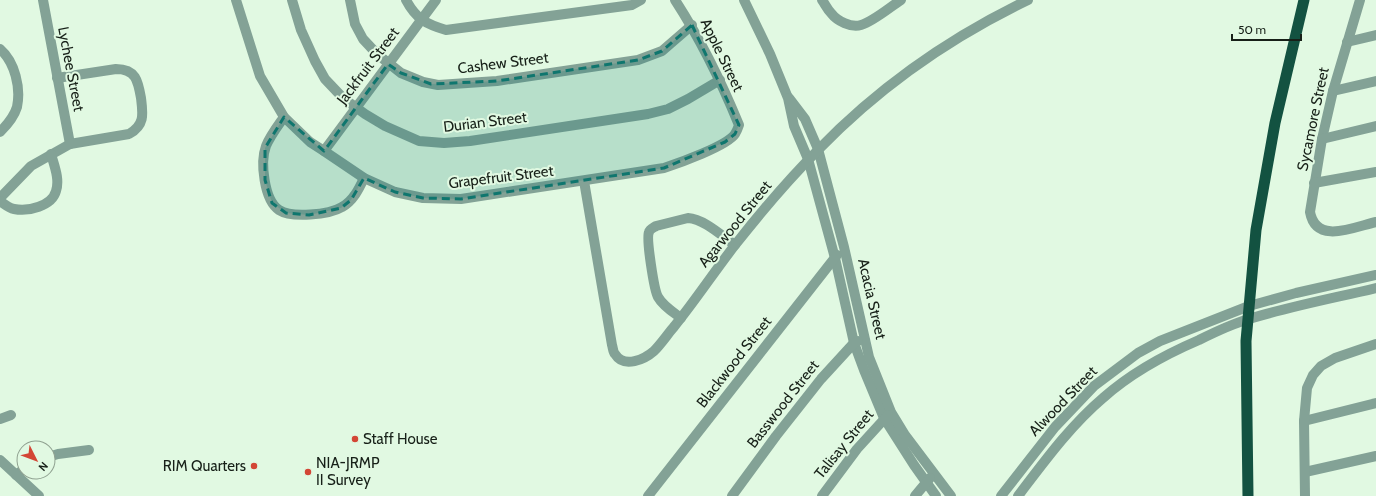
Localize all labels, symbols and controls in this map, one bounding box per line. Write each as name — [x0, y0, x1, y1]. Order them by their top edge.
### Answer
street label: Apple Street — [697, 16, 747, 94]
scale bar — [1232, 16, 1301, 42]
text: 50 m — [1238, 22, 1266, 37]
street label: Jackfruit Street — [332, 24, 403, 109]
street label: Lychee Street — [54, 25, 88, 113]
street label: Cashew Street — [457, 49, 549, 77]
street label: Sycamore Street — [1293, 66, 1333, 172]
street label: Durian Street — [442, 108, 528, 136]
street label: Grapefruit Street — [447, 162, 555, 192]
street label: Agarwood Street — [695, 177, 775, 271]
street label: Acacia Street — [854, 257, 890, 341]
street label: Blackwood Street — [693, 313, 775, 411]
street label: Basswood Street — [743, 357, 823, 451]
street label: Alwood Street — [1025, 362, 1101, 440]
street label: Talisay Street — [811, 406, 877, 482]
place label: Staff House — [363, 430, 438, 448]
marker: Staff House — [350, 434, 360, 444]
north arrow — [16, 440, 56, 480]
place label: NIA-JRMP II Survey — [316, 454, 380, 489]
place label: RIM Quarters — [163, 457, 246, 475]
text: N — [36, 459, 51, 474]
marker: RIM Quarters — [249, 461, 259, 471]
marker: NIA-JRMP II Survey — [303, 467, 313, 477]

